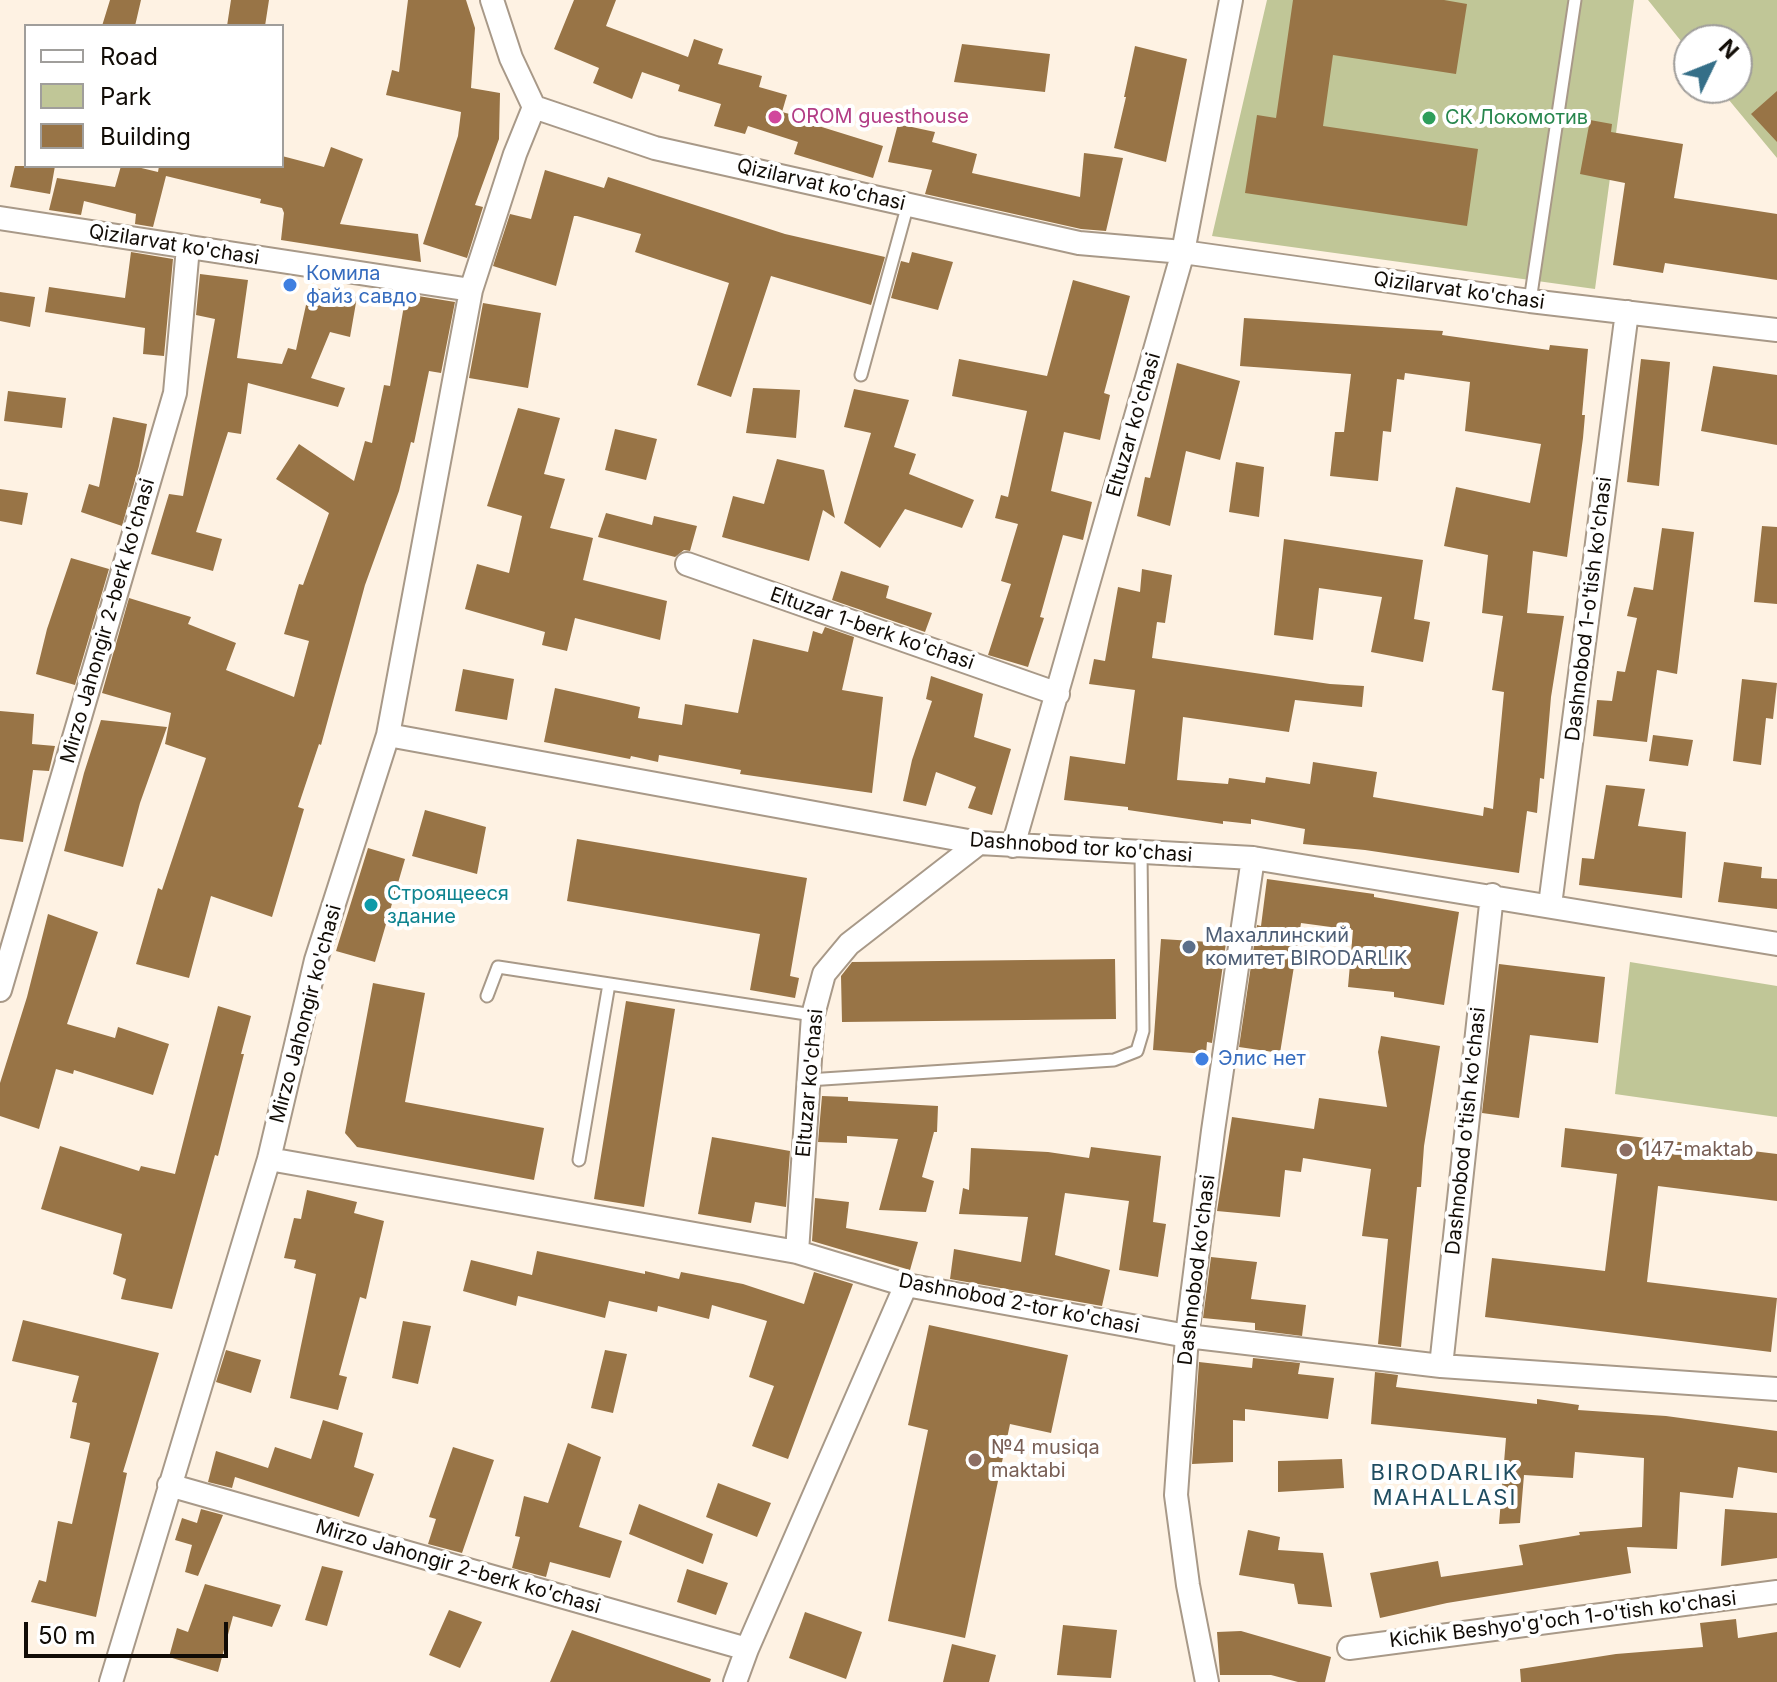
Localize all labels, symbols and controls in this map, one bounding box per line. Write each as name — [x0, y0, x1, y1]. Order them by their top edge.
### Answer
legend — [24, 24, 284, 168]
north arrow — [1673, 24, 1753, 104]
text: N — [1714, 34, 1744, 64]
text: Road — [100, 42, 158, 71]
text: Park — [100, 82, 151, 111]
place label: OROM guesthouse — [791, 105, 969, 129]
place label: СК Локомотив — [1445, 106, 1588, 130]
marker: OROM guesthouse — [766, 108, 784, 126]
marker: СК Локомотив — [1420, 109, 1438, 127]
text: Building — [100, 122, 191, 151]
street label: Qizilarvat ko'chasi — [734, 154, 908, 216]
street label: Qizilarvat ko'chasi — [87, 220, 261, 270]
place label: Комила файз савдо — [306, 262, 417, 309]
street label: Qizilarvat ko'chasi — [1372, 267, 1546, 315]
marker: Комила файз савдо — [281, 276, 299, 294]
street label: Eltuzar ko'chasi — [1102, 350, 1166, 500]
street label: Dashnobod 1-o'tish ko'chasi — [1561, 475, 1617, 743]
street label: Mirzo Jahongir 2-berk ko'chasi — [56, 476, 160, 766]
street label: Eltuzar 1-berk ko'chasi — [767, 583, 977, 675]
street label: Dashnobod tor ko'chasi — [969, 828, 1193, 868]
place label: Строящееся здание — [387, 882, 509, 929]
marker: Строящееся здание — [362, 896, 380, 914]
street label: Mirzo Jahongir ko'chasi — [265, 902, 347, 1126]
place label: Махаллинский комитет BIRODARLIK — [1205, 924, 1407, 971]
marker: Махаллинский комитет BIRODARLIK — [1180, 938, 1198, 956]
street label: Dashnobod o'tish ko'chasi — [1441, 1006, 1491, 1256]
street label: Eltuzar ko'chasi — [792, 1008, 828, 1158]
place label: Элис нет — [1218, 1047, 1306, 1071]
marker: Элис нет — [1193, 1050, 1211, 1068]
place label: 147-maktab — [1642, 1138, 1753, 1162]
marker: 147-maktab — [1617, 1141, 1635, 1159]
street label: Dashnobod ko'chasi — [1173, 1173, 1221, 1367]
street label: Dashnobod 2-tor ko'chasi — [897, 1269, 1141, 1339]
place label: №4 musiqa maktabi — [991, 1436, 1100, 1483]
marker: №4 musiqa maktabi — [966, 1451, 984, 1469]
district label: BIRODARLIK MAHALLASI — [1371, 1460, 1519, 1512]
street label: Mirzo Jahongir 2-berk ko'chasi — [313, 1515, 603, 1619]
street label: Kichik Beshyo'g'och 1-o'tish ko'chasi — [1388, 1587, 1738, 1653]
scale bar — [28, 1606, 232, 1656]
text: 50 m — [38, 1621, 96, 1650]

